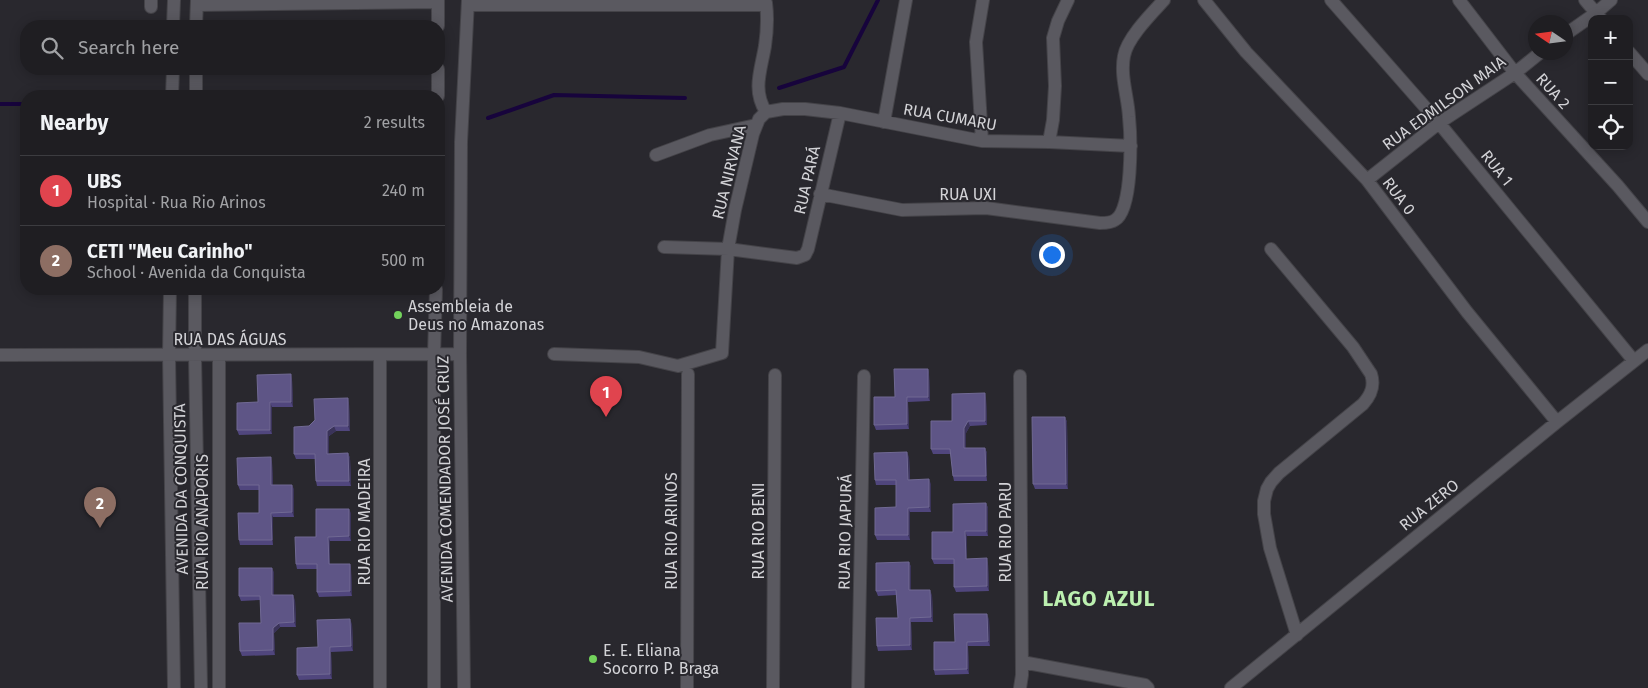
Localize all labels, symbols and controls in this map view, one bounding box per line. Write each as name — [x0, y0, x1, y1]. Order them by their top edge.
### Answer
north arrow — [1528, 15, 1573, 60]
map controls — [1588, 15, 1633, 150]
button: + — [1588, 15, 1633, 60]
search box — [20, 20, 445, 75]
icon: search — [38, 34, 66, 62]
text: Search here — [78, 36, 179, 59]
street label: RUA EDMILSON MAIA — [1379, 51, 1510, 154]
button: − — [1588, 60, 1633, 105]
street label: RUA 2 — [1532, 69, 1574, 113]
street label: RUA CUMARU — [902, 99, 998, 135]
button: locate — [1588, 105, 1633, 150]
text: Nearby — [40, 110, 108, 136]
text: 2 results — [364, 113, 425, 132]
street label: RUA NIRVANA — [708, 122, 750, 221]
street label: RUA PARÁ — [789, 143, 824, 216]
street label: RUA 1 — [1477, 146, 1517, 190]
text: UBS — [87, 170, 122, 193]
street label: RUA 0 — [1379, 173, 1419, 219]
text: 1 — [52, 181, 60, 200]
text: 240 m — [382, 181, 425, 200]
street label: RUA UXI — [939, 185, 997, 204]
text: Hospital · Rua Rio Arinos — [87, 193, 266, 212]
text: CETI "Meu Carinho" — [87, 240, 253, 263]
your location — [1039, 242, 1065, 268]
text: 2 — [52, 251, 60, 270]
text: 500 m — [381, 251, 425, 270]
text: School · Avenida da Conquista — [87, 263, 306, 282]
place label: Assembleia de Deus no Amazonas — [408, 297, 544, 334]
marker: Assembleia de Deus no Amazonas — [392, 309, 404, 321]
street label: RUA DAS ÁGUAS — [173, 329, 287, 349]
street label: AVENIDA COMENDADOR JOSÉ CRUZ — [432, 356, 457, 602]
pin: 1 — [590, 376, 622, 417]
street label: AVENIDA DA CONQUISTA — [170, 402, 192, 575]
street label: RUA RIO ANAPORIS — [193, 454, 212, 590]
street label: RUA RIO MADEIRA — [355, 458, 374, 586]
street label: RUA RIO ARINOS — [662, 472, 681, 590]
street label: RUA RIO JAPURÁ — [833, 473, 856, 590]
street label: RUA ZERO — [1395, 475, 1463, 535]
street label: RUA RIO BENI — [749, 482, 768, 580]
street label: RUA RIO PARU — [996, 482, 1015, 582]
pin: 2 — [84, 487, 116, 528]
district label: LAGO AZUL — [1042, 586, 1156, 612]
place label: E. E. Eliana Socorro P. Braga — [603, 641, 719, 678]
marker: E. E. Eliana Socorro P. Braga — [587, 653, 599, 665]

